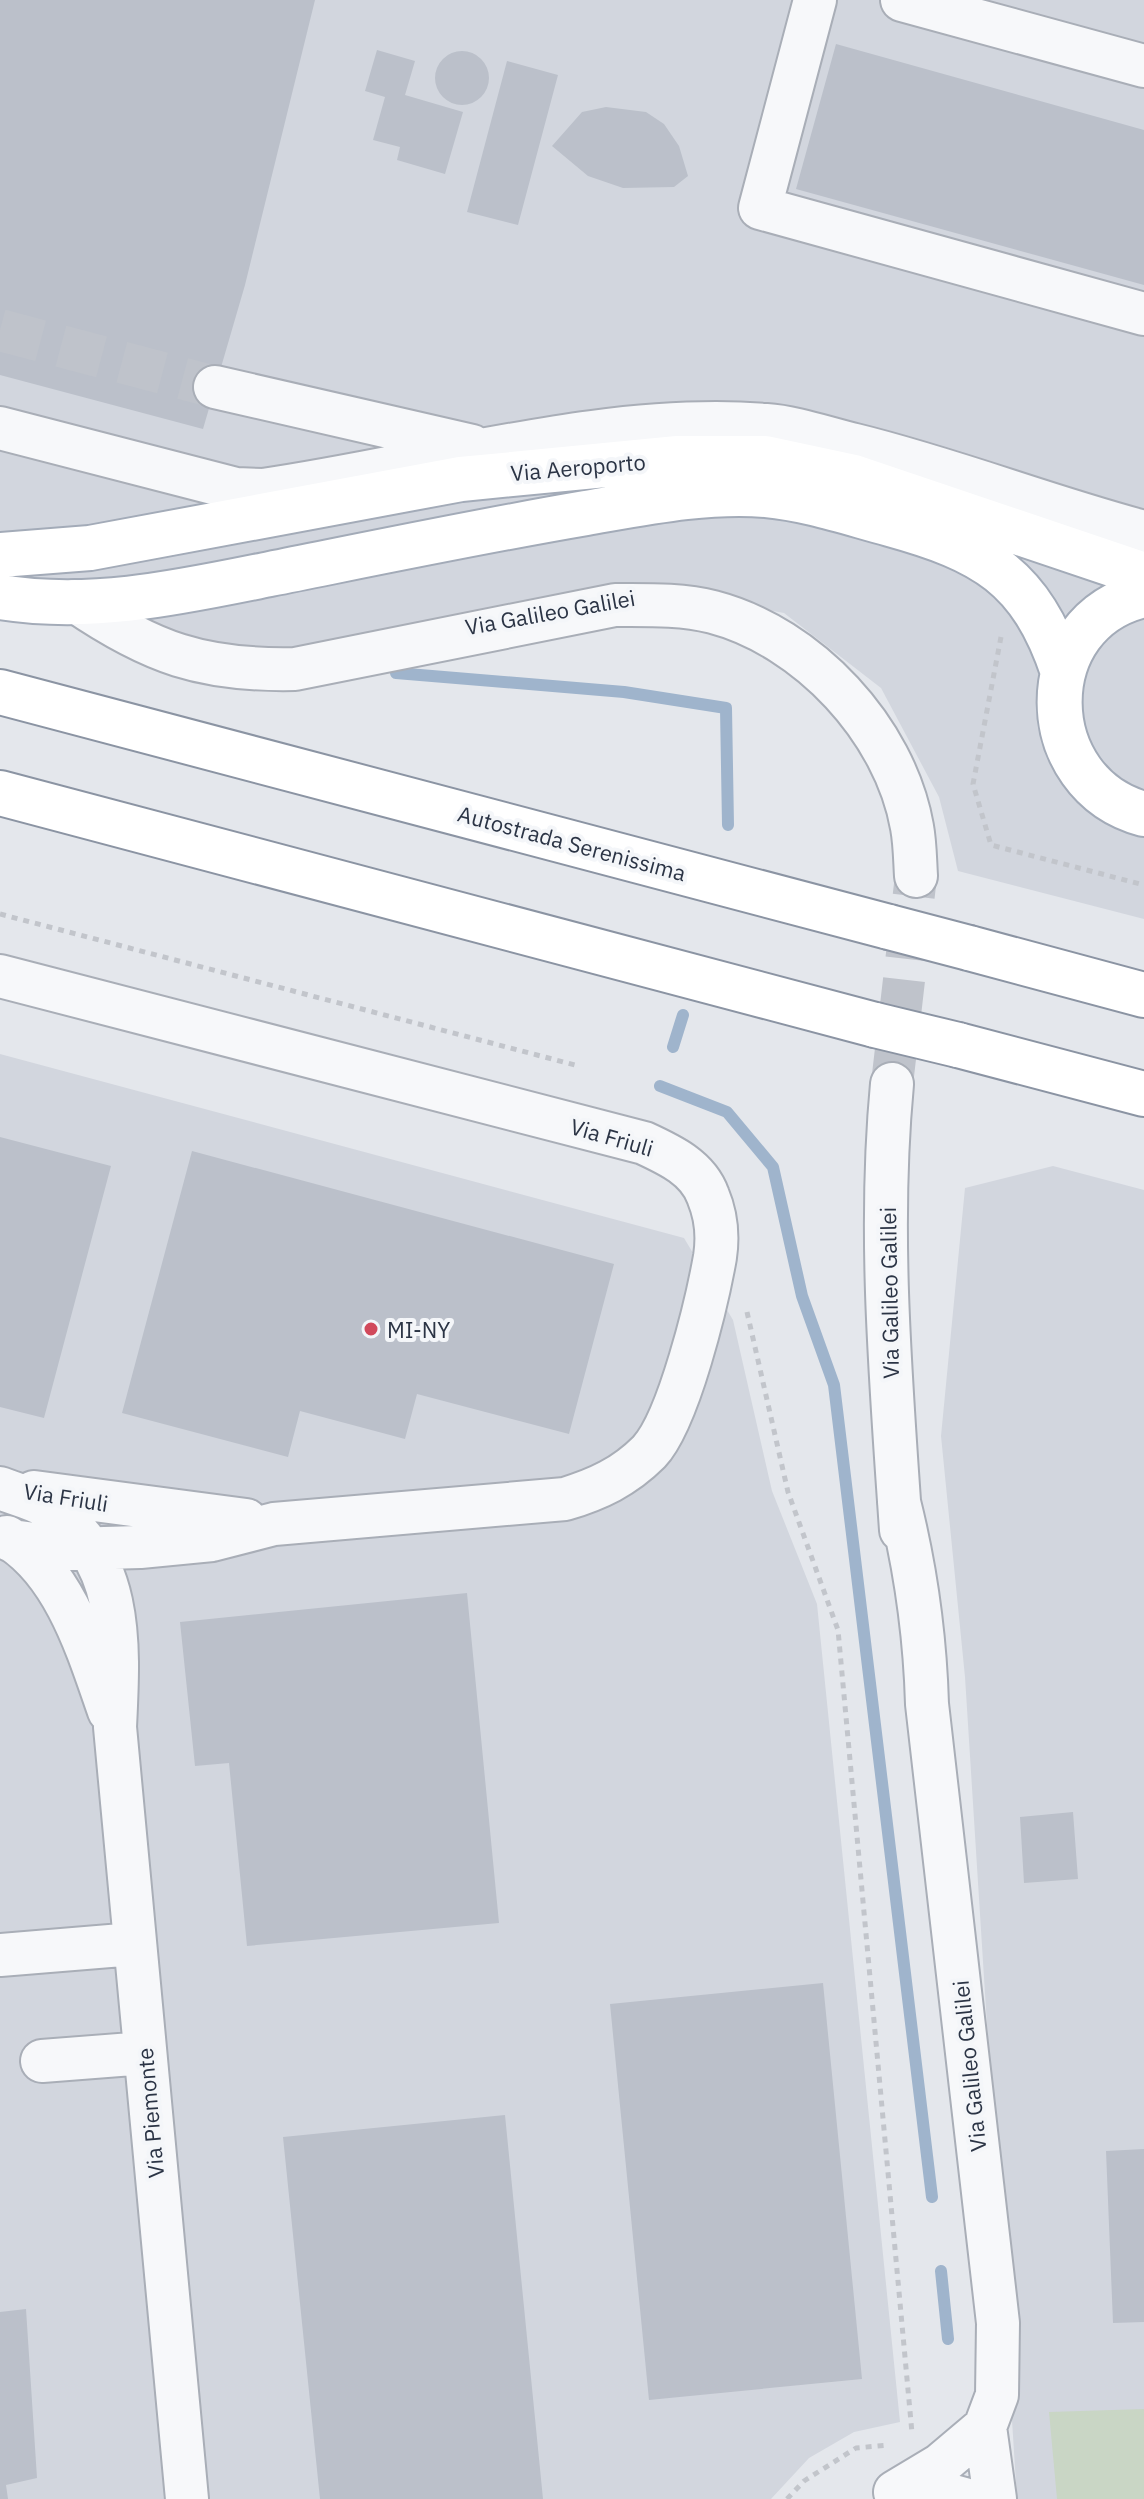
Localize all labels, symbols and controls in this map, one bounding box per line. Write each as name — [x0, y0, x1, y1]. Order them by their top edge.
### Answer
street label: Via Aeroporto — [509, 447, 647, 487]
street label: Via Galileo Galilei — [463, 583, 637, 641]
street label: Autostrada Serenissima — [455, 799, 689, 887]
street label: Via Friuli — [567, 1111, 657, 1163]
street label: Via Galileo Galilei — [873, 1207, 905, 1379]
place label: MI-NY — [387, 1315, 450, 1344]
marker: MI-NY — [362, 1320, 380, 1338]
street label: Via Friuli — [22, 1476, 110, 1518]
street label: Via Galileo Galilei — [946, 1979, 992, 2153]
street label: Via Piemonte — [130, 2047, 170, 2179]

